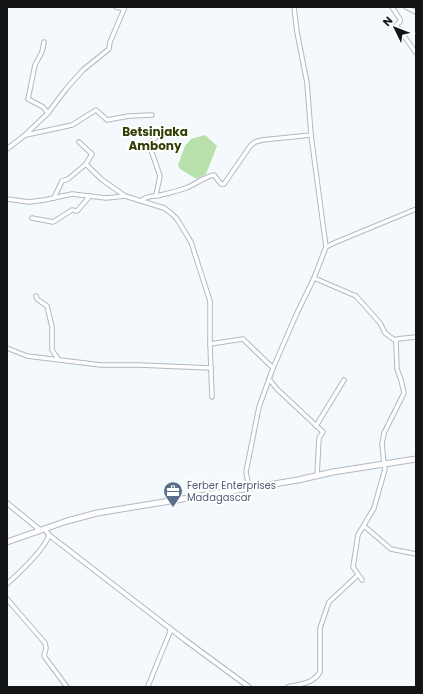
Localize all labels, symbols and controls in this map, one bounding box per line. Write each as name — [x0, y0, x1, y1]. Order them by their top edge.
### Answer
north arrow — [375, 8, 415, 48]
text: N — [379, 13, 396, 30]
district label: Betsinjaka Ambony — [122, 123, 188, 154]
place label: Ferber Enterprises Madagascar — [187, 478, 276, 505]
office icon: Ferber Enterprises Madagascar — [162, 480, 184, 508]

